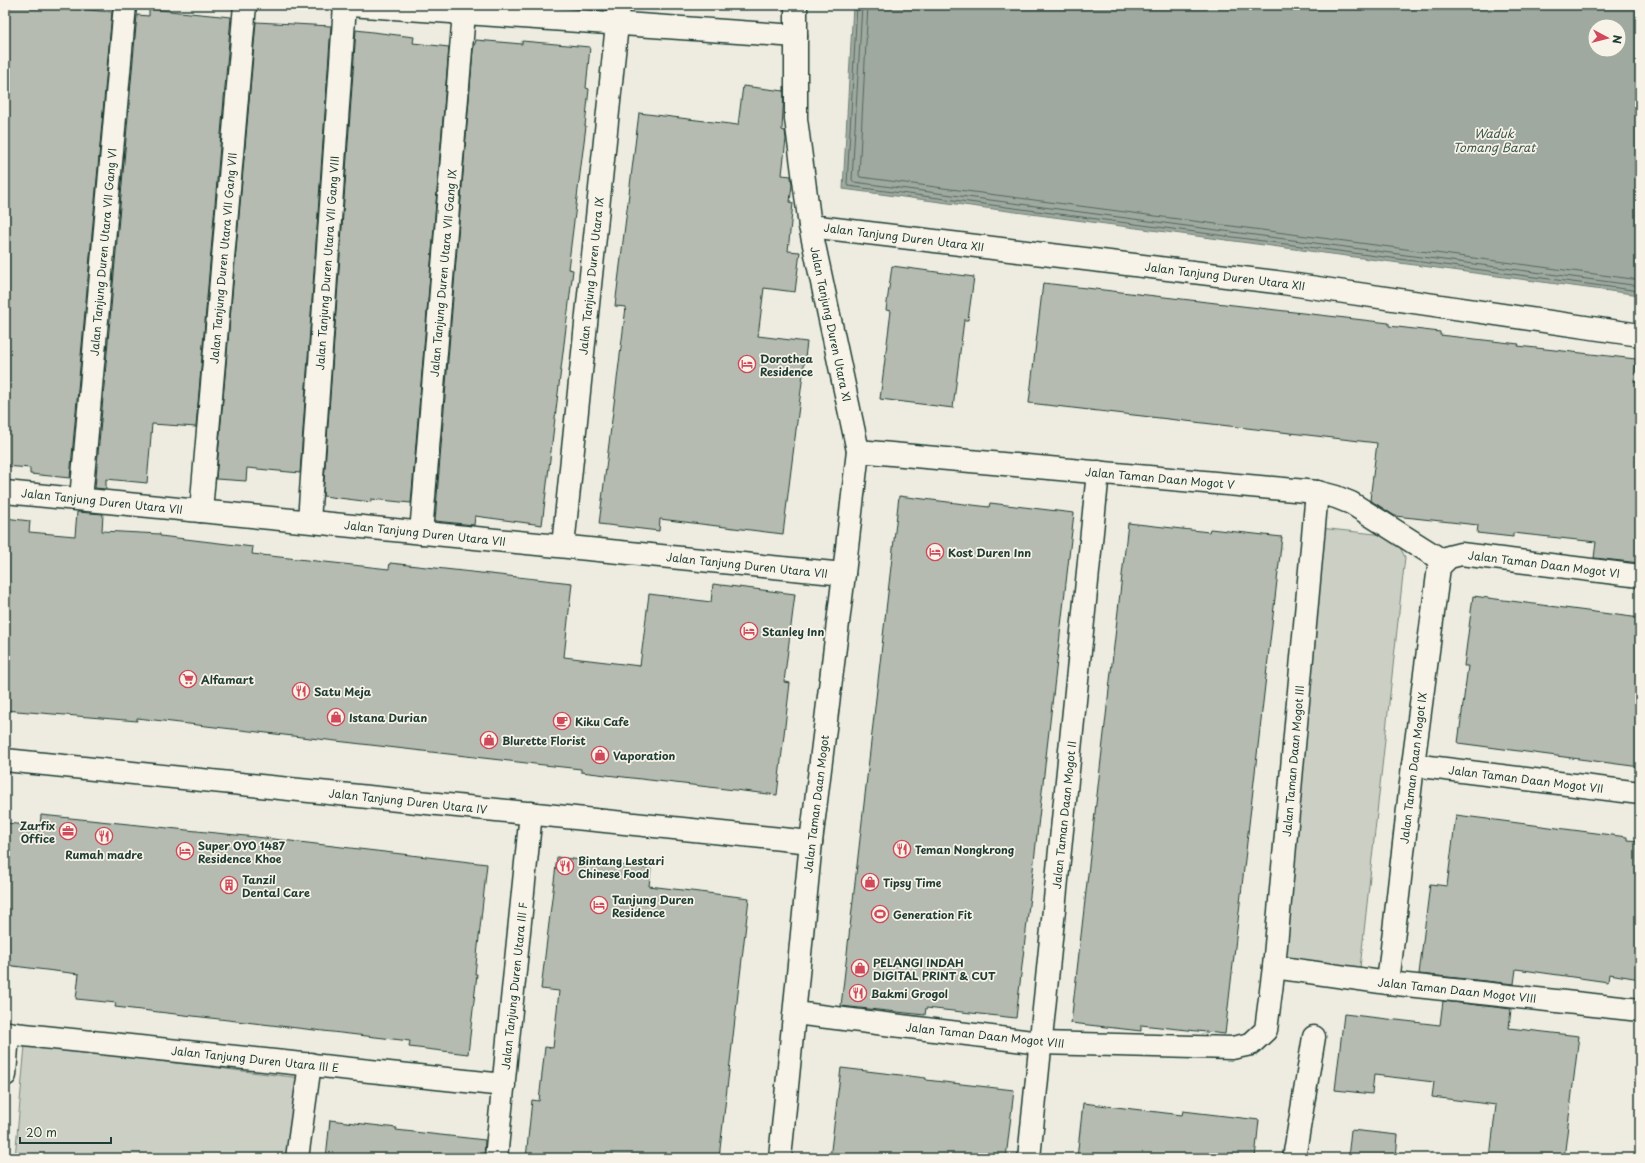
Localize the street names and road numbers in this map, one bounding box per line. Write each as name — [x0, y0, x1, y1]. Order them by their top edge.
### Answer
street label: Jalan Tanjung Duren Utara VII Gang VI — [85, 147, 121, 357]
street label: Jalan Tanjung Duren Utara VII Gang VII — [205, 152, 241, 364]
street label: Jalan Tanjung Duren Utara VII Gang VIII — [311, 155, 343, 371]
street label: Jalan Tanjung Duren Utara VII Gang IX — [425, 168, 461, 378]
street label: Jalan Tanjung Duren Utara IX — [574, 196, 608, 356]
street label: Jalan Tanjung Duren Utara XII — [823, 219, 985, 255]
street label: Jalan Tanjung Duren Utara XI — [806, 245, 856, 403]
street label: Jalan Tanjung Duren Utara XII — [1144, 258, 1306, 294]
street label: Jalan Taman Daan Mogot V — [1084, 463, 1236, 493]
street label: Jalan Tanjung Duren Utara VII — [20, 484, 184, 518]
street label: Jalan Tanjung Duren Utara VII — [343, 516, 507, 550]
street label: Jalan Taman Daan Mogot VI — [1467, 546, 1621, 582]
street label: Jalan Tanjung Duren Utara VII — [665, 548, 829, 582]
street label: Jalan Taman Daan Mogot III — [1278, 685, 1308, 837]
street label: Jalan Taman Daan Mogot IX — [1395, 691, 1431, 845]
street label: Jalan Taman Daan Mogot — [799, 733, 833, 874]
street label: Jalan Taman Daan Mogot II — [1048, 740, 1080, 890]
street label: Jalan Taman Daan Mogot VII — [1447, 761, 1605, 797]
street label: Jalan Tanjung Duren Utara IV — [328, 784, 489, 818]
street label: Jalan Tanjung Duren Utara III F — [497, 902, 531, 1070]
street label: Jalan Taman Daan Mogot VIII — [1377, 973, 1537, 1007]
street label: Jalan Taman Daan Mogot VIII — [905, 1018, 1065, 1052]
street label: Jalan Tanjung Duren Utara III E — [170, 1042, 340, 1076]

